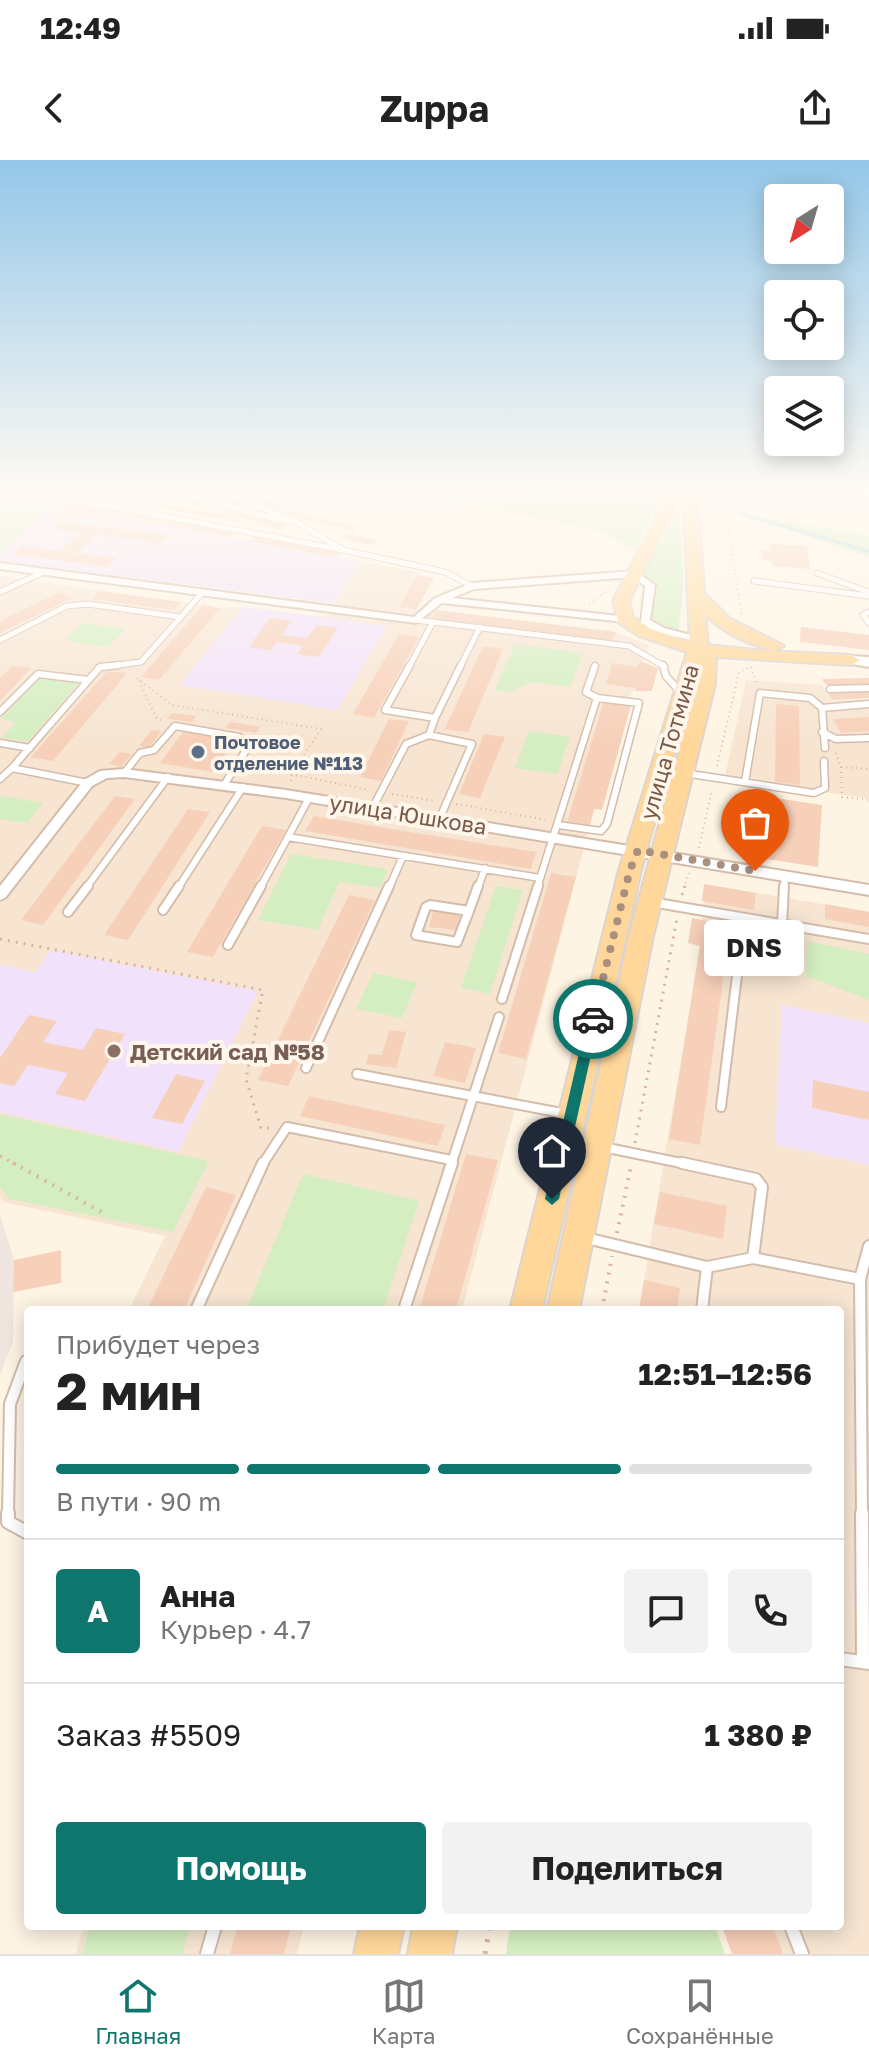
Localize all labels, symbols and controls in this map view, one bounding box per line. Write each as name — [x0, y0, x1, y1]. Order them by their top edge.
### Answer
text: 12:49 — [40, 10, 121, 46]
icon: back — [32, 86, 76, 130]
icon: share — [793, 86, 837, 130]
text: Zuppa — [380, 87, 489, 130]
north arrow — [764, 184, 844, 264]
map controls — [764, 184, 844, 456]
button: locate — [764, 280, 844, 360]
button: layers — [764, 376, 844, 456]
street label: улица Тотмина — [634, 661, 704, 823]
place label: Почтовое отделение №113 — [214, 731, 363, 774]
marker: Почтовое отделение №113 — [189, 743, 207, 761]
street label: улица Юшкова — [327, 788, 489, 840]
pin — [721, 789, 789, 871]
icon: bag — [733, 801, 777, 845]
callout: DNS — [705, 919, 805, 975]
text: DNS — [726, 932, 782, 963]
courier — [553, 979, 633, 1059]
icon: car — [571, 997, 615, 1041]
place label: Детский сад №58 — [130, 1038, 325, 1065]
marker: Детский сад №58 — [105, 1042, 123, 1060]
pin — [518, 1117, 586, 1199]
icon: home — [530, 1129, 574, 1173]
text: Прибудет через — [56, 1329, 260, 1360]
text: 12:51–12:56 — [638, 1356, 812, 1392]
text: 2 мин — [56, 1359, 202, 1421]
text: В пути · 90 m — [56, 1486, 221, 1517]
button: chat — [624, 1569, 708, 1653]
button: phone — [728, 1569, 812, 1653]
text: Анна — [160, 1578, 235, 1614]
text: А — [87, 1593, 109, 1629]
text: Курьер · 4.7 — [160, 1614, 311, 1645]
text: Заказ #5509 — [56, 1717, 241, 1753]
text: 1 380 ₽ — [704, 1717, 812, 1753]
button: Помощь — [56, 1822, 426, 1914]
button: Поделиться — [442, 1822, 812, 1914]
tab: Главная — [95, 1974, 181, 2049]
tab: Карта — [372, 1974, 436, 2049]
tab: Сохранённые — [626, 1974, 774, 2049]

